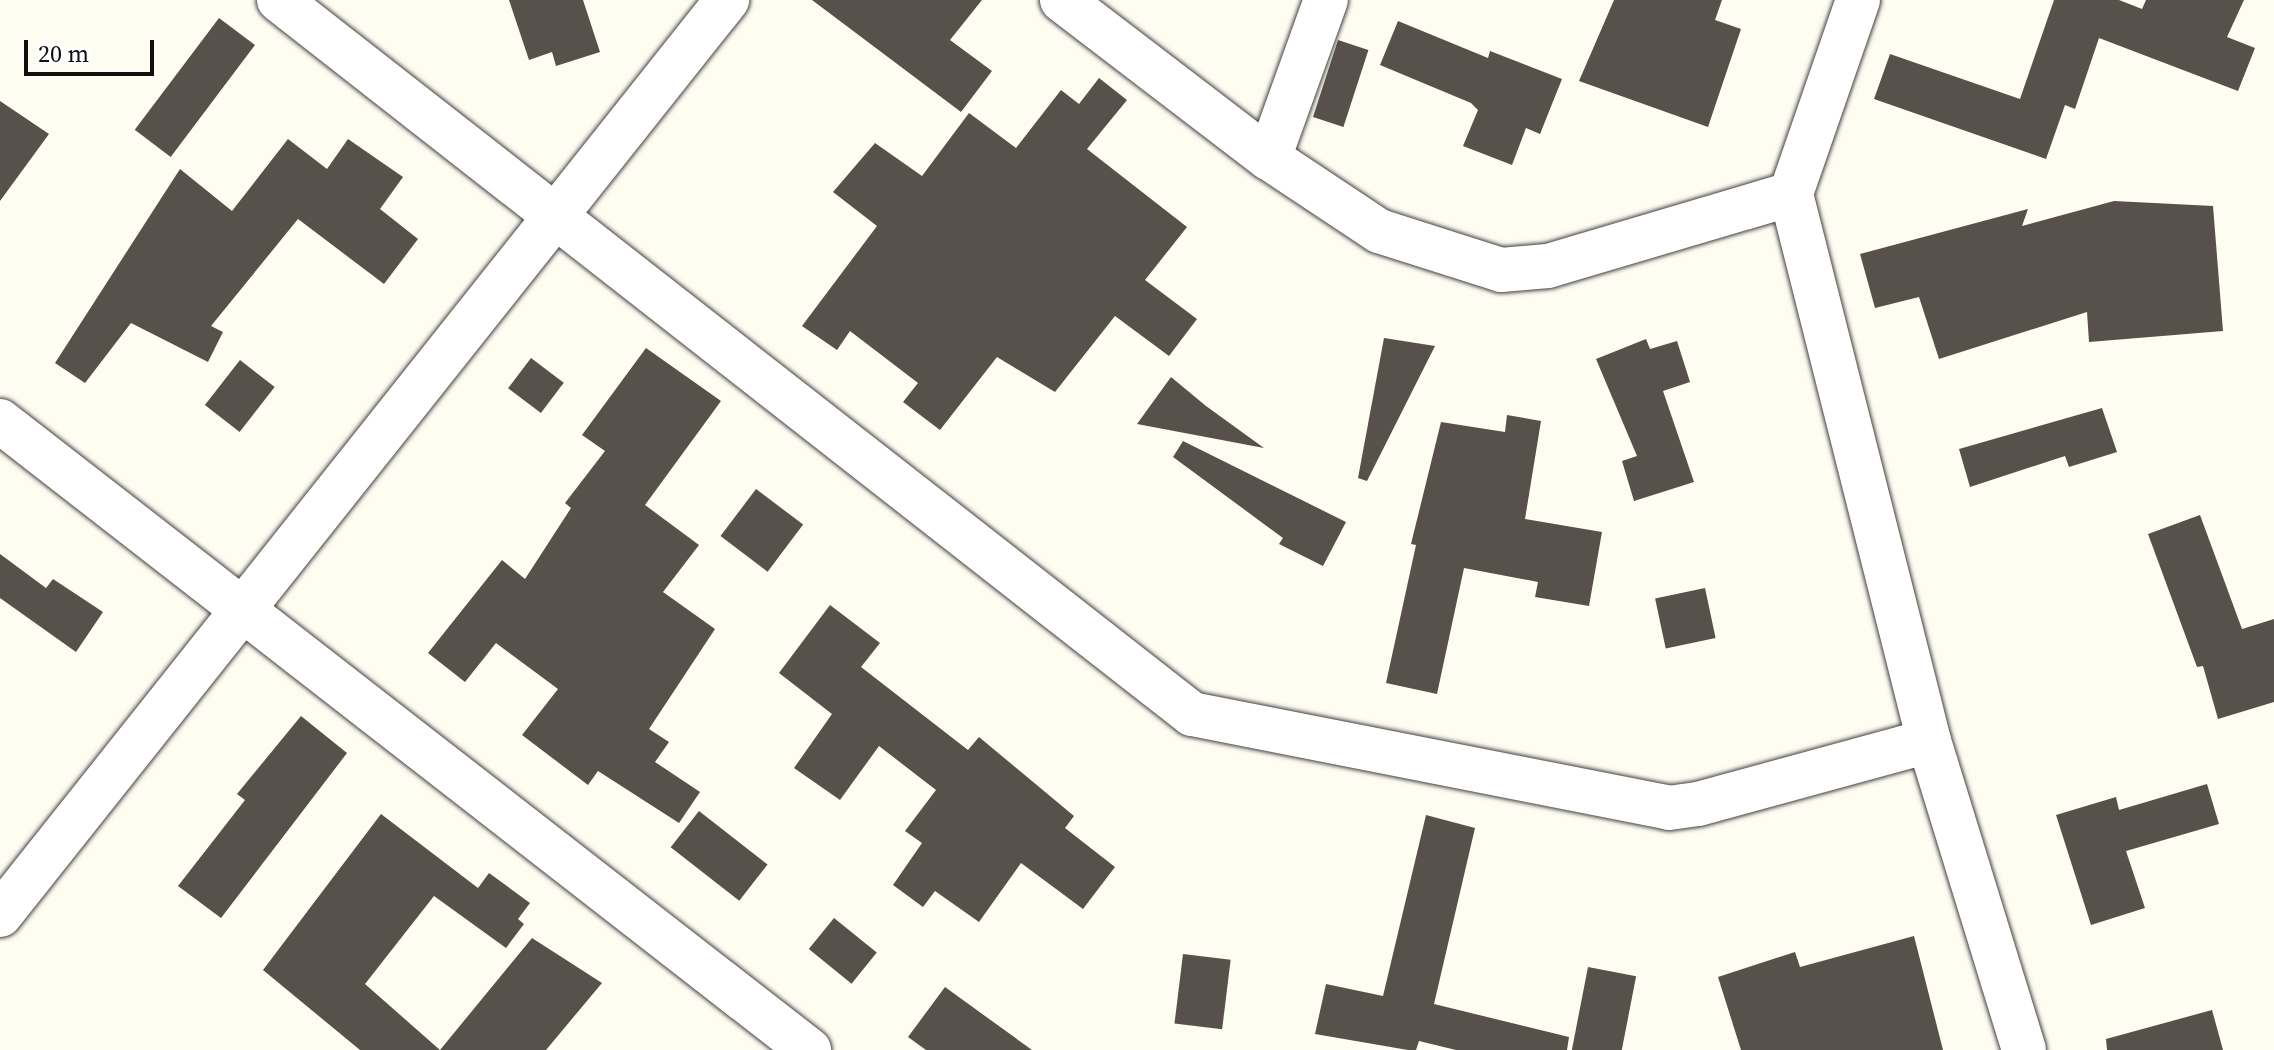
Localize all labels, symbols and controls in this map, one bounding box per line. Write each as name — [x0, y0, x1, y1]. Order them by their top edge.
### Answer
scale bar — [28, 24, 158, 74]
text: 20 m — [38, 37, 89, 70]

